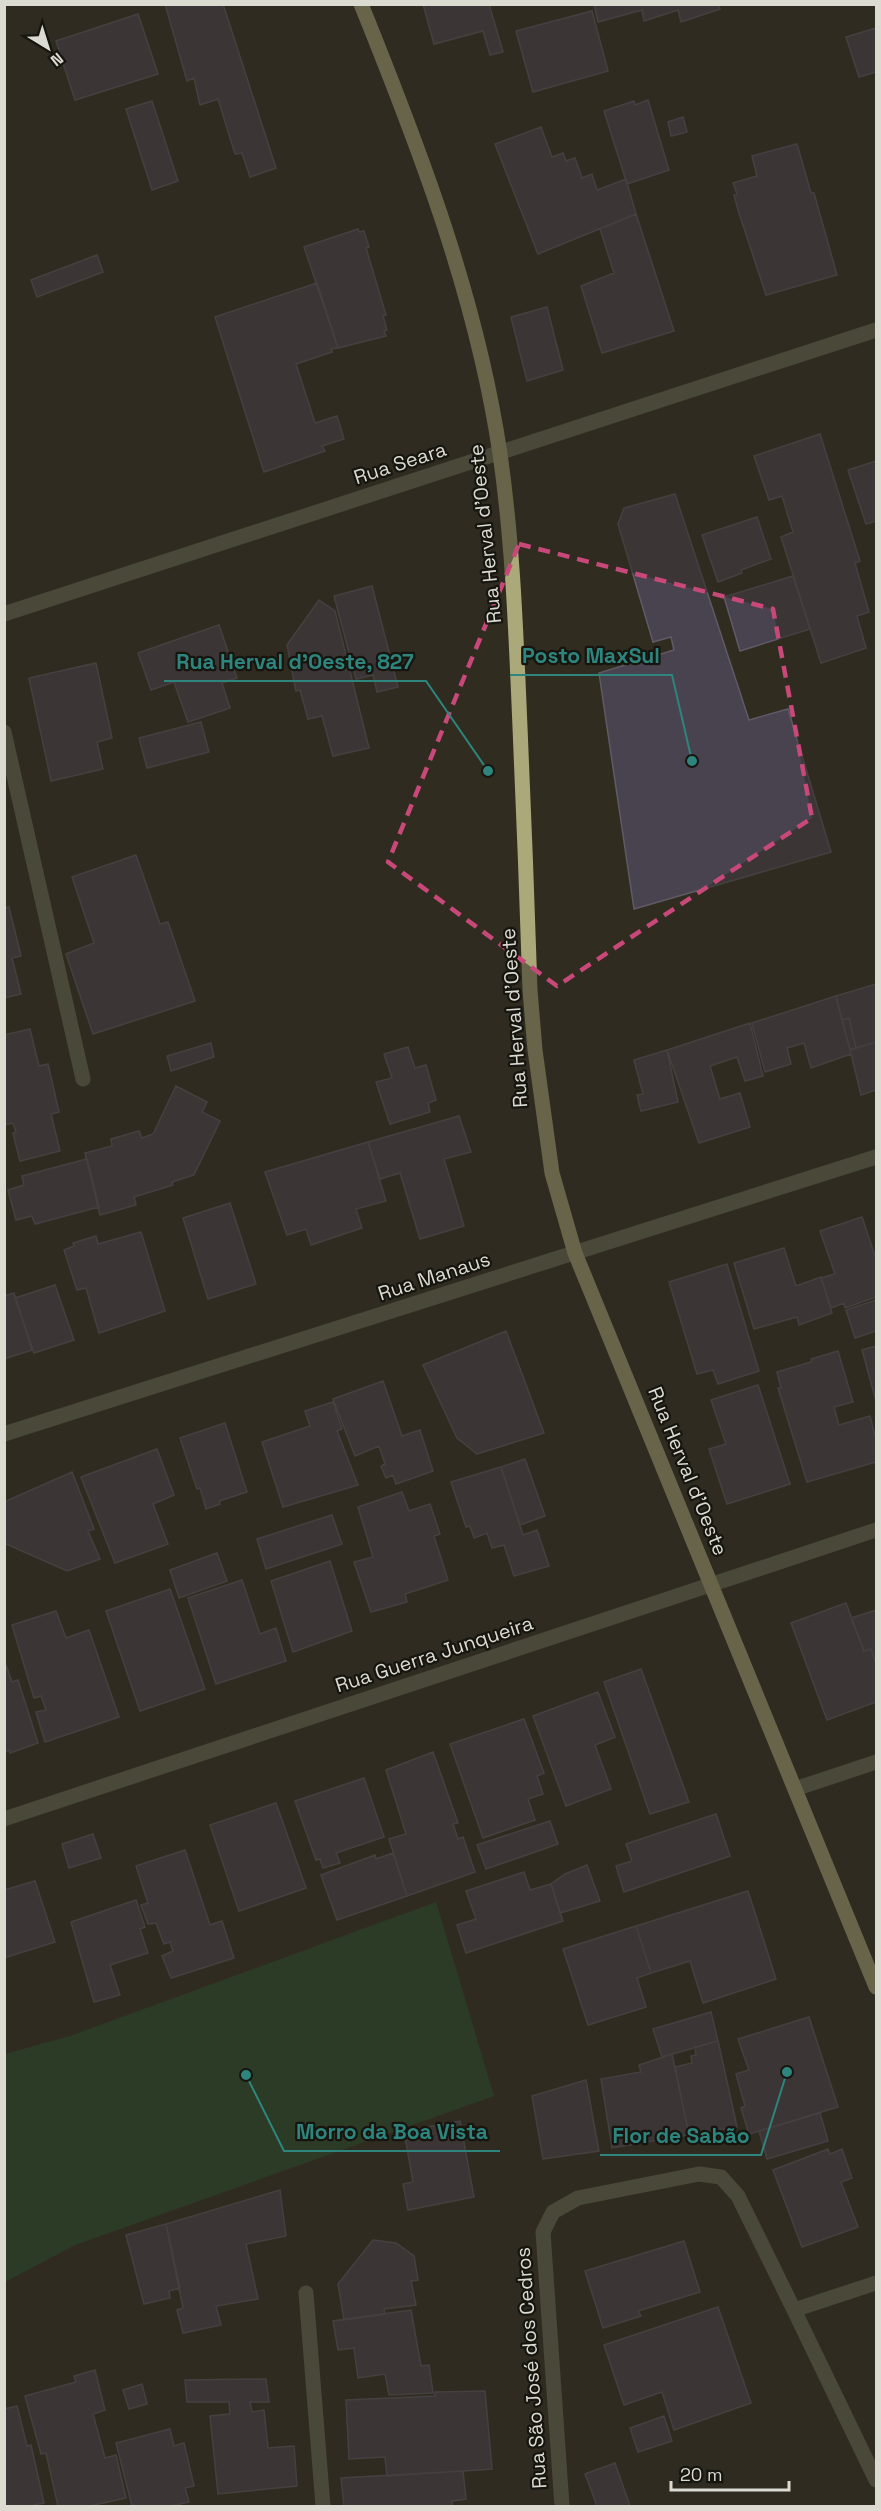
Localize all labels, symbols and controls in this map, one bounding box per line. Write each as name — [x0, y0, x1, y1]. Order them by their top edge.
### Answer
north arrow — [18, 18, 78, 78]
text: N — [46, 48, 68, 71]
street label: Rua Seara — [350, 436, 450, 490]
street label: Rua Herval d'Oeste — [463, 443, 507, 625]
callout: Posto MaxSul — [510, 636, 672, 675]
callout: Rua Herval d'Oeste, 827 — [164, 642, 426, 681]
text: Posto MaxSul — [522, 642, 660, 669]
text: Rua Herval d'Oeste, 827 — [176, 648, 414, 675]
street label: Rua Herval d'Oeste — [495, 927, 533, 1109]
street label: Rua Manaus — [375, 1246, 493, 1306]
street label: Rua Herval d'Oeste — [642, 1383, 734, 1559]
street label: Rua Guerra Junqueira — [332, 1610, 536, 1698]
callout: Morro da Boa Vista — [284, 2112, 500, 2151]
callout: Flor de Sabão — [600, 2116, 761, 2155]
text: Morro da Boa Vista — [296, 2118, 488, 2145]
text: Flor de Sabão — [612, 2122, 750, 2149]
street label: Rua São José dos Cedros — [510, 2246, 552, 2490]
scale bar — [671, 2454, 790, 2492]
text: 20 m — [680, 2463, 723, 2486]

